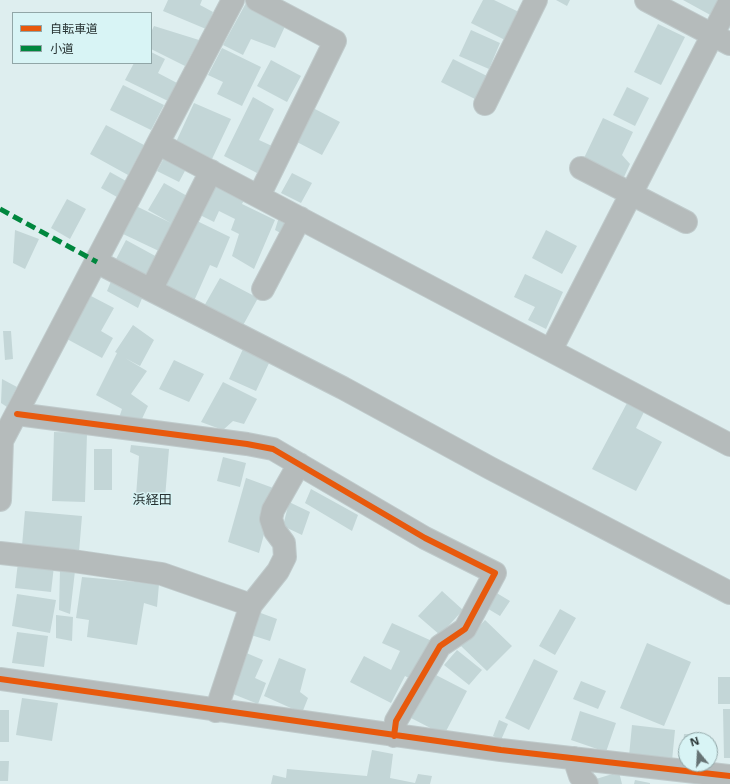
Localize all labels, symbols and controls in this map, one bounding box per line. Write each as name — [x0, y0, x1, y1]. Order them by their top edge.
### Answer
legend — [12, 12, 152, 64]
text: 自転車道 — [50, 20, 98, 37]
text: 小道 — [50, 40, 74, 57]
district label: 浜経田 — [133, 492, 171, 508]
north arrow — [678, 732, 718, 772]
text: N — [688, 733, 701, 750]

